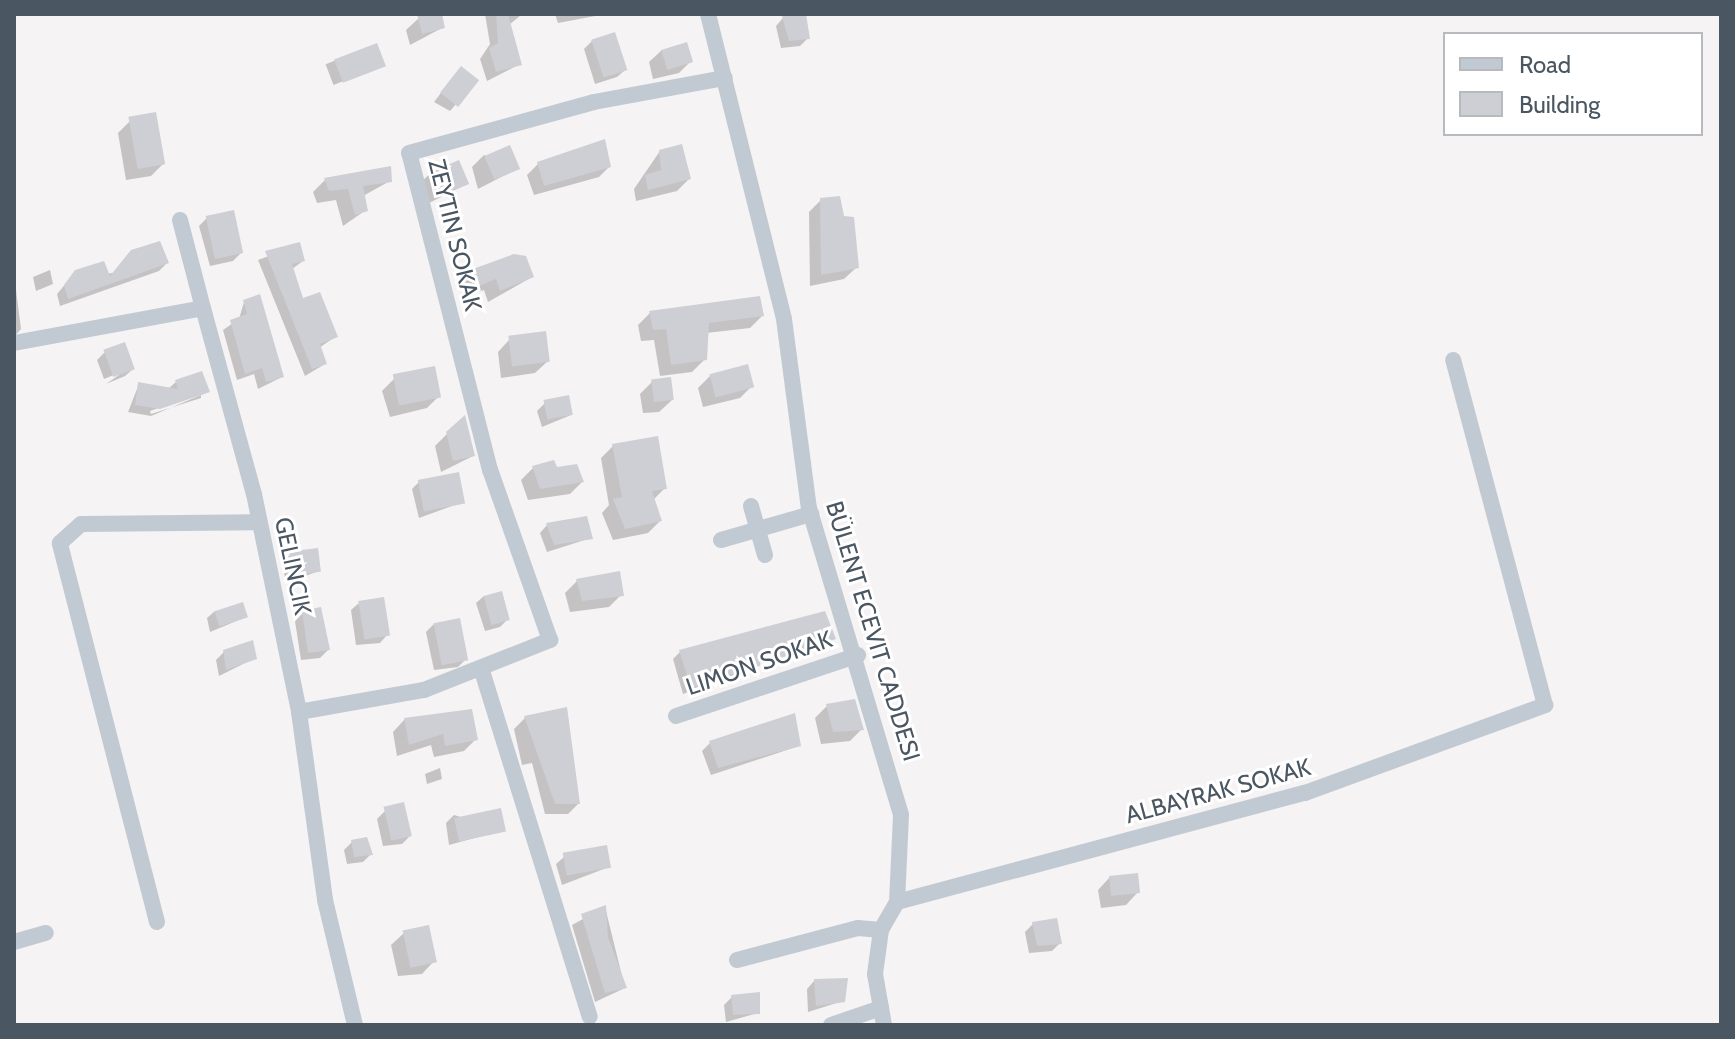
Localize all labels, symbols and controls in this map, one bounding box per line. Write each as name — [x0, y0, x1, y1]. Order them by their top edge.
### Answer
legend — [1443, 32, 1703, 136]
text: Road — [1519, 50, 1571, 79]
text: Building — [1519, 90, 1600, 119]
street label: ZEYTIN SOKAK — [422, 156, 488, 314]
street label: BÜLENT ECEVIT CADDESI — [820, 498, 926, 764]
street label: GELINCIK — [269, 515, 317, 617]
street label: LIMON SOKAK — [682, 625, 836, 701]
street label: ALBAYRAK SOKAK — [1122, 752, 1314, 830]

